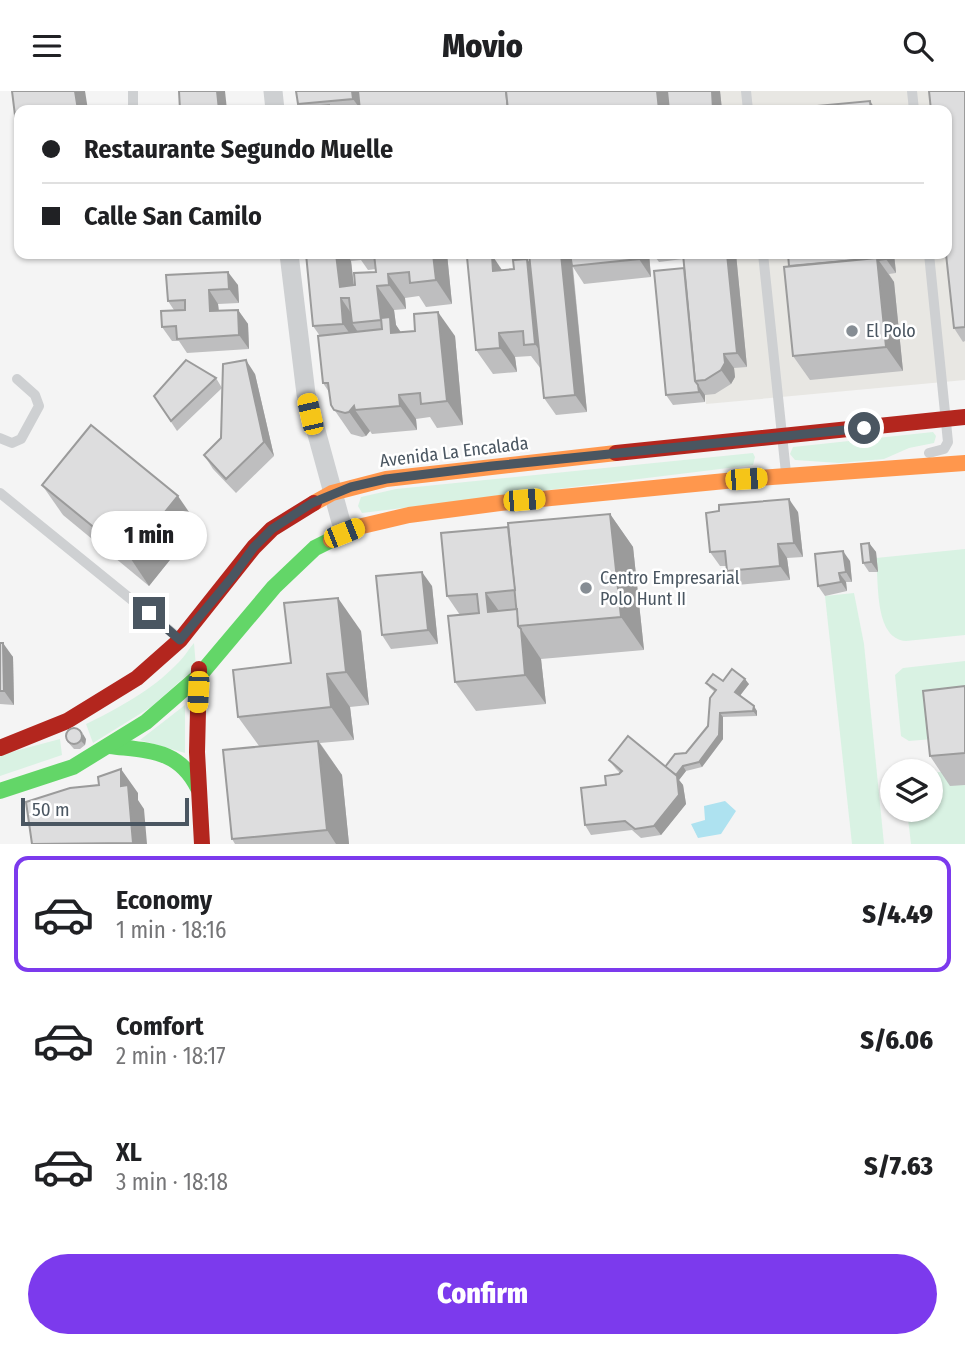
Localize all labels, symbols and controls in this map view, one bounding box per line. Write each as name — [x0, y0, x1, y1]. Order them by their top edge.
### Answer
icon: menu — [28, 27, 66, 65]
text: Movio — [442, 27, 523, 65]
icon: search — [899, 27, 937, 65]
text: Restaurante Segundo Muelle — [84, 134, 393, 165]
text: Calle San Camilo — [84, 201, 262, 232]
place label: El Polo — [866, 320, 916, 342]
marker: El Polo — [844, 323, 860, 339]
car — [296, 391, 325, 437]
route start — [848, 412, 880, 444]
street label: Avenida La Encalada — [378, 432, 530, 472]
car — [725, 467, 768, 491]
car — [503, 488, 546, 512]
callout: 1 min — [91, 511, 207, 561]
car — [321, 515, 368, 551]
text: 1 min — [124, 521, 174, 549]
place label: Centro Empresarial Polo Hunt II — [600, 567, 740, 610]
marker: Centro Empresarial Polo Hunt II — [578, 580, 594, 596]
route end — [133, 597, 165, 629]
car — [187, 670, 210, 714]
map controls — [880, 759, 943, 822]
button: layers — [880, 759, 943, 822]
scale bar — [21, 795, 189, 827]
text: 50 m — [32, 798, 70, 821]
icon: car — [32, 883, 95, 946]
text: Economy — [116, 885, 212, 916]
text: S/4.49 — [862, 899, 933, 930]
text: 1 min · 18:16 — [116, 916, 226, 944]
icon: car — [32, 1009, 95, 1072]
text: Comfort — [116, 1011, 204, 1042]
text: S/6.06 — [860, 1025, 933, 1056]
text: 2 min · 18:17 — [116, 1042, 226, 1070]
icon: car — [32, 1135, 95, 1198]
text: XL — [116, 1137, 142, 1168]
text: S/7.63 — [864, 1151, 933, 1182]
text: 3 min · 18:18 — [116, 1168, 228, 1196]
button: Confirm — [28, 1254, 937, 1334]

